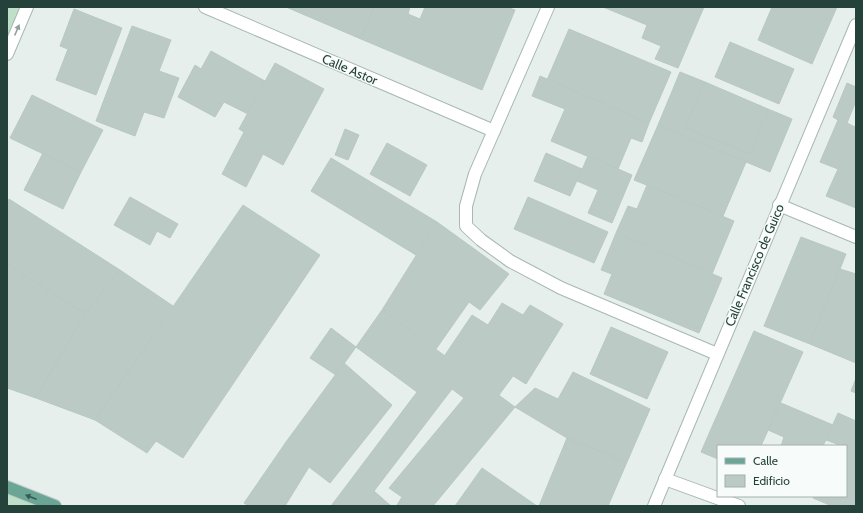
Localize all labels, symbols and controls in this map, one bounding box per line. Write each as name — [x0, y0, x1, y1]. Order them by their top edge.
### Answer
one-way arrow — [14, 25, 20, 36]
street label: Calle Astor — [320, 50, 381, 88]
street label: Calle Francisco de Guico — [721, 201, 787, 329]
legend — [717, 445, 847, 497]
text: Calle — [753, 453, 778, 468]
text: Edificio — [753, 473, 790, 488]
one-way arrow — [25, 493, 37, 499]

